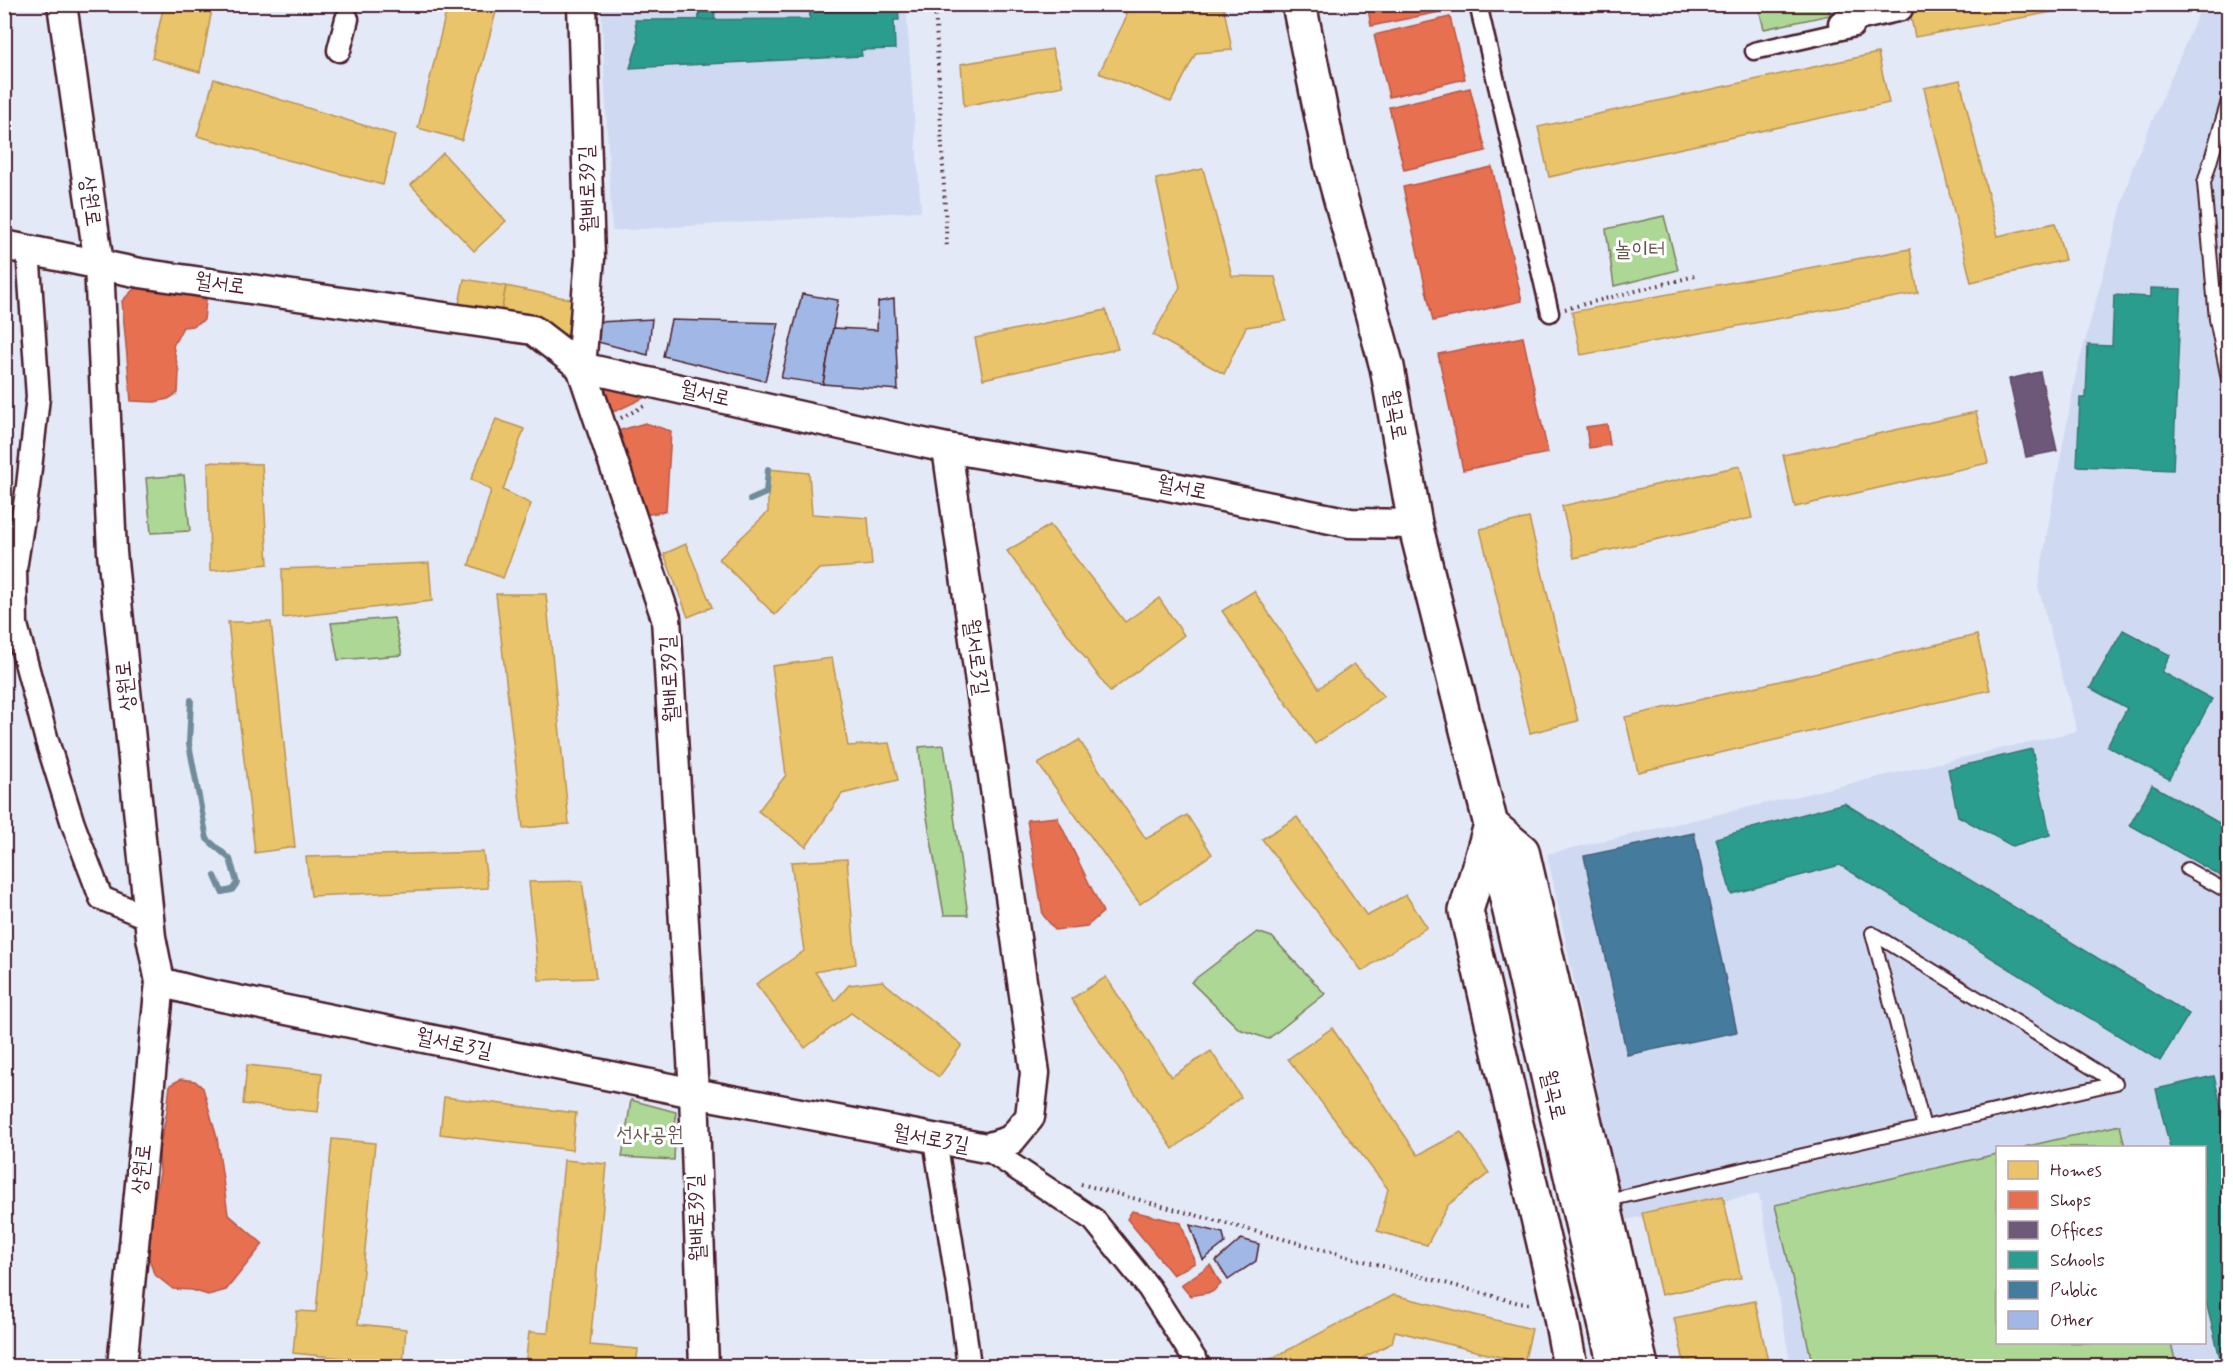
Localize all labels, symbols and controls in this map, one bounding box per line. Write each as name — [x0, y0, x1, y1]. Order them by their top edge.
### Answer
street label: 월배로39길 — [572, 145, 604, 233]
street label: 상원로 — [73, 174, 107, 228]
park label: 놀이터 — [1615, 236, 1665, 264]
street label: 월서로 — [193, 267, 247, 301]
street label: 월서로 — [677, 375, 733, 413]
street label: 월곡로 — [1377, 388, 1413, 442]
street label: 월서로 — [1154, 469, 1210, 507]
street label: 월서로3길 — [957, 617, 995, 697]
street label: 월배로39길 — [654, 635, 686, 723]
street label: 상원로 — [109, 659, 143, 713]
street label: 월서로3길 — [413, 1022, 495, 1066]
street label: 월곡로 — [1534, 1067, 1572, 1123]
street label: 월서로3길 — [891, 1119, 971, 1159]
park label: 선사공원 — [616, 1121, 684, 1149]
street label: 상원로 — [125, 1142, 159, 1196]
legend — [1996, 1146, 2206, 1344]
text: Homes — [2050, 1159, 2102, 1183]
street label: 월배로39길 — [681, 1174, 713, 1262]
text: Shops — [2050, 1189, 2091, 1213]
text: Offices — [2050, 1219, 2103, 1243]
text: Schools — [2050, 1249, 2105, 1273]
text: Public — [2050, 1279, 2098, 1303]
text: Other — [2050, 1309, 2094, 1333]

